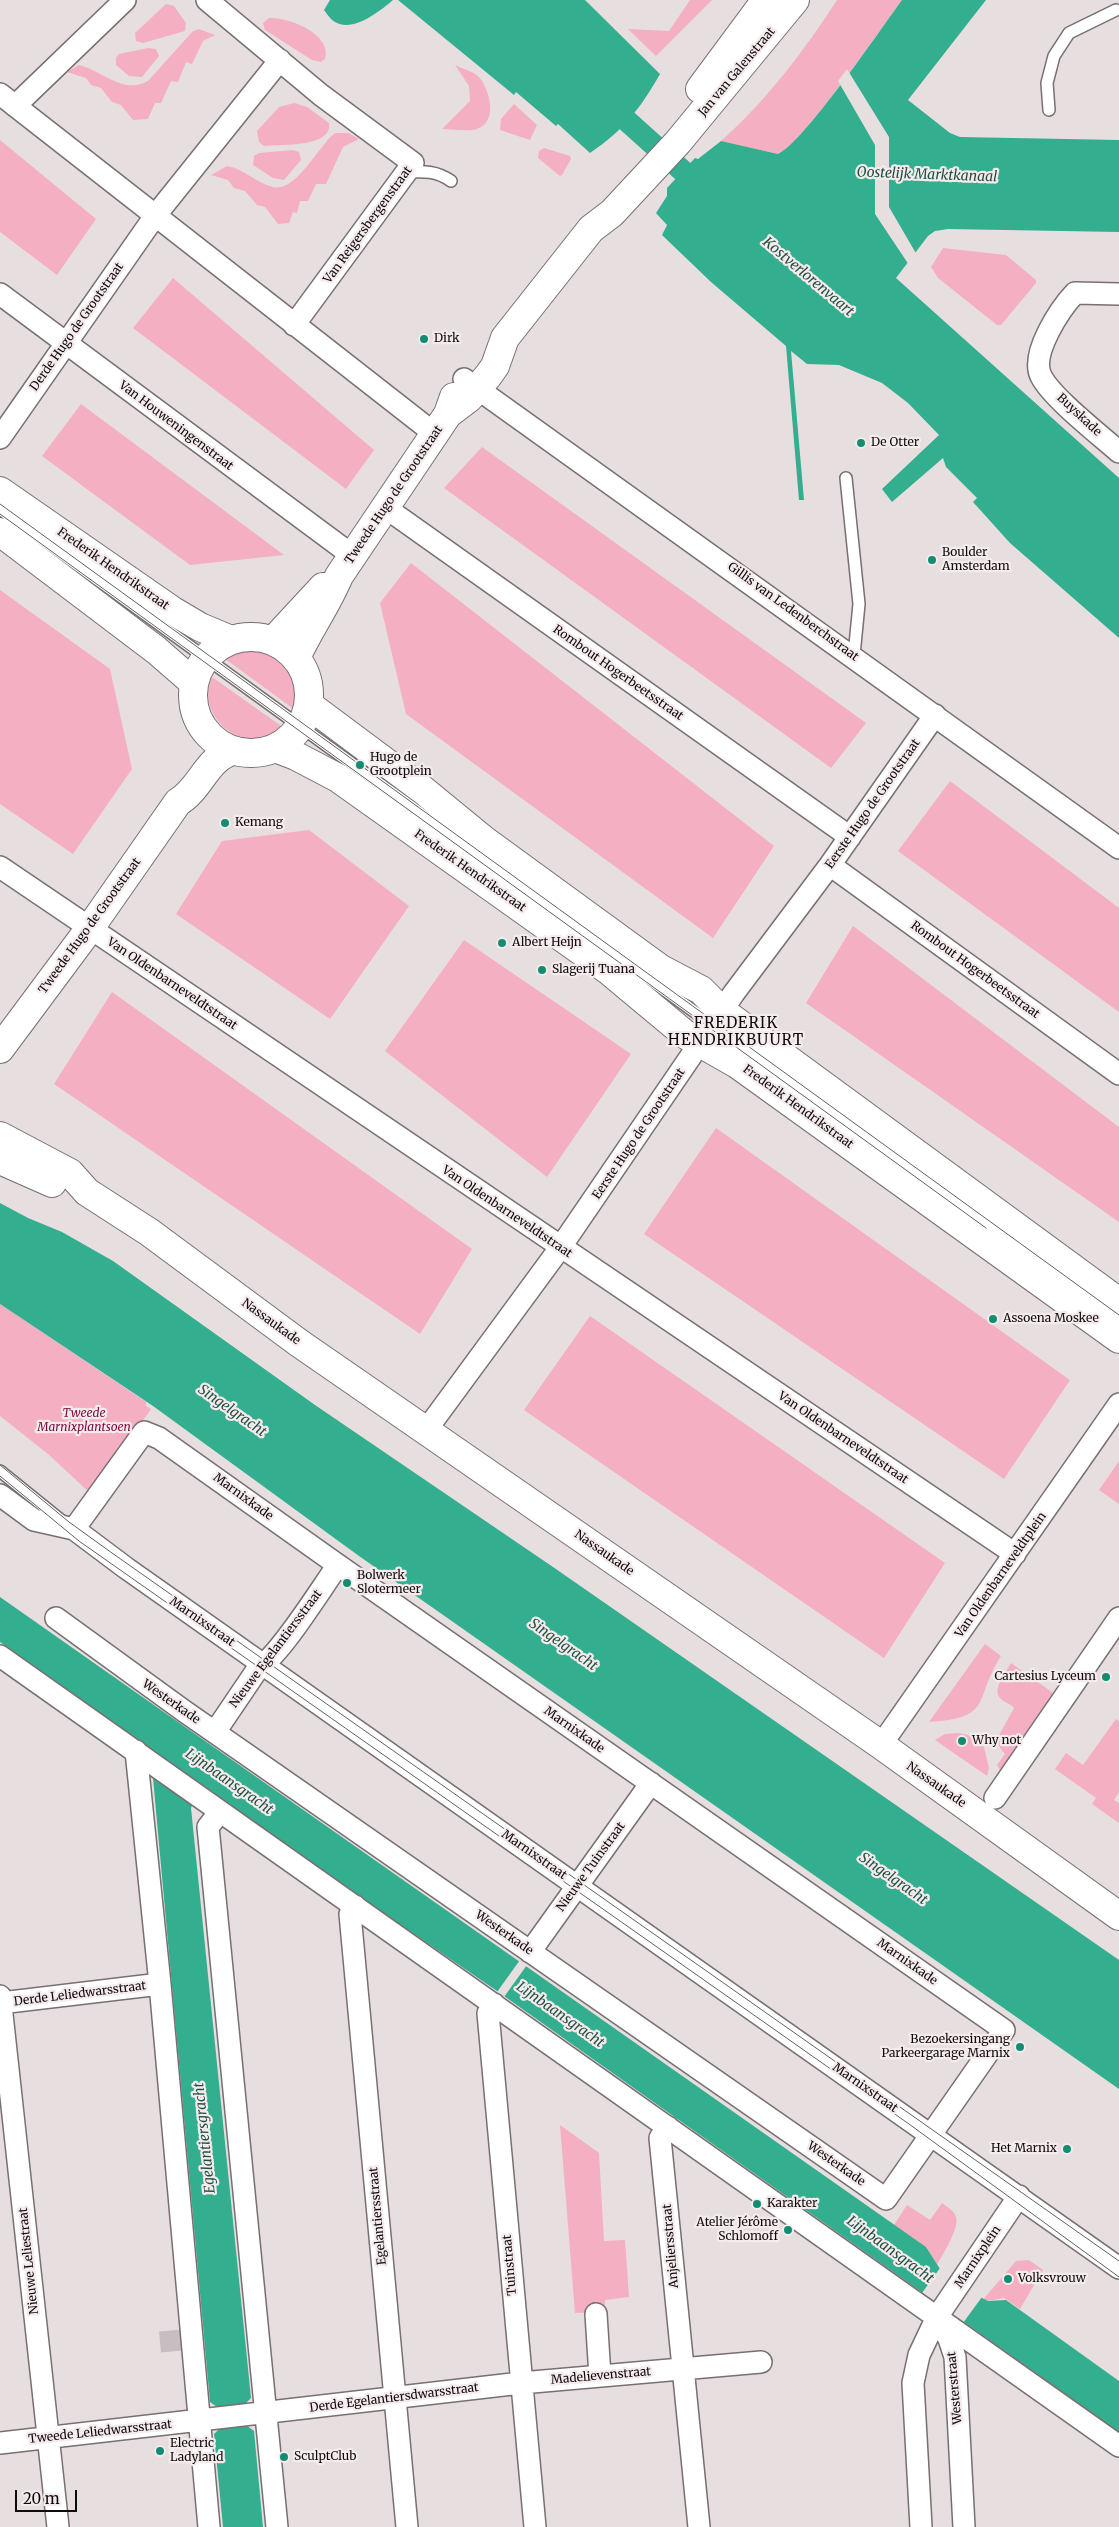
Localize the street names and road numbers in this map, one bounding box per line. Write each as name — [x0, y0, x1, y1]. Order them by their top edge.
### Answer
street label: Jan van Galenstraat — [696, 25, 778, 119]
street label: Van Reigersbergenstraat — [321, 164, 415, 286]
street label: Derde Hugo de Grootstraat — [27, 260, 127, 394]
street label: Van Houweningenstraat — [116, 378, 236, 474]
street label: Buyskade — [1054, 391, 1104, 439]
street label: Tweede Hugo de Grootstraat — [342, 423, 446, 567]
street label: Frederik Hendrikstraat — [54, 525, 172, 613]
street label: Gillis van Ledenberchstraat — [725, 560, 861, 664]
street label: Rombout Hogerbeetsstraat — [550, 622, 686, 724]
street label: Eerste Hugo de Grootstraat — [823, 736, 923, 872]
street label: Frederik Hendrikstraat — [411, 827, 529, 915]
street label: Tweede Hugo de Grootstraat — [36, 855, 144, 997]
street label: Rombout Hogerbeetsstraat — [908, 918, 1042, 1022]
street label: Van Oldenbarneveldtstraat — [104, 935, 240, 1033]
street label: Frederik Hendrikstraat — [740, 1062, 856, 1152]
street label: Eerste Hugo de Grootstraat — [590, 1066, 688, 1202]
street label: Van Oldenbarneveldtstraat — [439, 1163, 575, 1261]
street label: Nassaukade — [239, 1296, 303, 1348]
street label: Van Oldenbarneveldtstraat — [775, 1389, 911, 1487]
street label: Marnixkade — [210, 1470, 276, 1524]
street label: Van Oldenbarneveldtplein — [952, 1510, 1050, 1640]
street label: Nassaukade — [572, 1527, 636, 1579]
street label: Nieuwe Egelantiersstraat — [227, 1587, 325, 1711]
street label: Marnixstraat — [167, 1594, 237, 1650]
street label: Westerkade — [139, 1677, 203, 1727]
street label: Marnixkade — [541, 1704, 607, 1756]
street label: Nassaukade — [904, 1759, 968, 1811]
street label: Nieuwe Tuinstraat — [554, 1819, 628, 1915]
street label: Marnixstraat — [499, 1827, 569, 1883]
street label: Westerkade — [472, 1908, 536, 1958]
street label: Marnixkade — [874, 1936, 940, 1988]
street label: Derde Leliedwarsstraat — [13, 1979, 147, 2009]
street label: Marnixstraat — [830, 2060, 900, 2116]
street label: Westerkade — [804, 2139, 868, 2189]
street label: Egelantiersstraat — [367, 2166, 389, 2266]
street label: Anjeliersstraat — [660, 2203, 682, 2289]
street label: Nieuwe Leliestraat — [16, 2207, 42, 2315]
street label: Marnixplein — [952, 2223, 1004, 2291]
street label: Tuinstraat — [500, 2234, 520, 2296]
street label: Westerstraat — [945, 2351, 965, 2425]
street label: Madelievenstraat — [550, 2364, 652, 2388]
street label: Derde Egelantiersdwarsstraat — [309, 2380, 479, 2416]
street label: Tweede Leliedwarsstraat — [28, 2417, 172, 2447]

